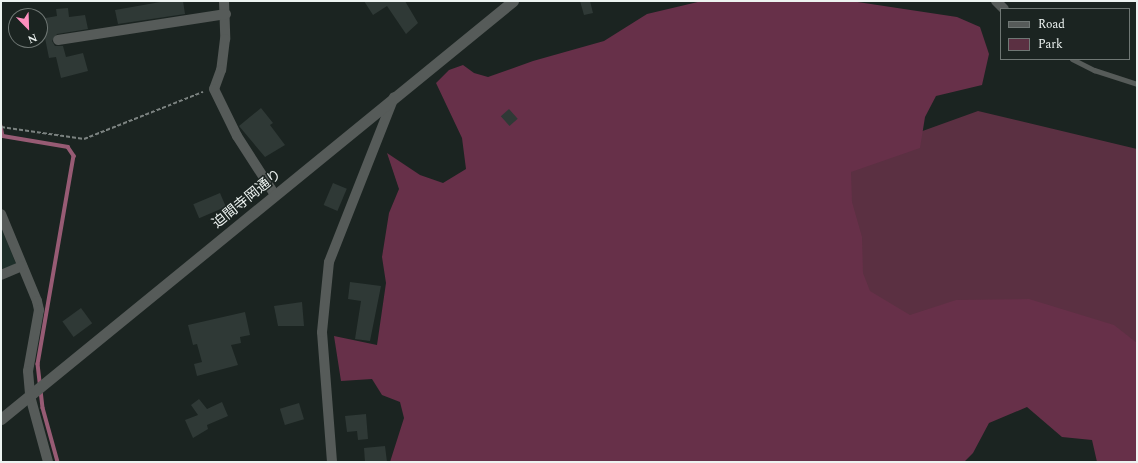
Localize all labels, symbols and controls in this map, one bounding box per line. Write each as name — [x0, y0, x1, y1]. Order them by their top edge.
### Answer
north arrow — [8, 8, 48, 48]
legend — [1000, 8, 1130, 60]
text: Road — [1038, 15, 1065, 34]
text: N — [25, 29, 40, 48]
text: Park — [1038, 35, 1063, 54]
street label: 迫間寺岡通り — [209, 166, 285, 232]

